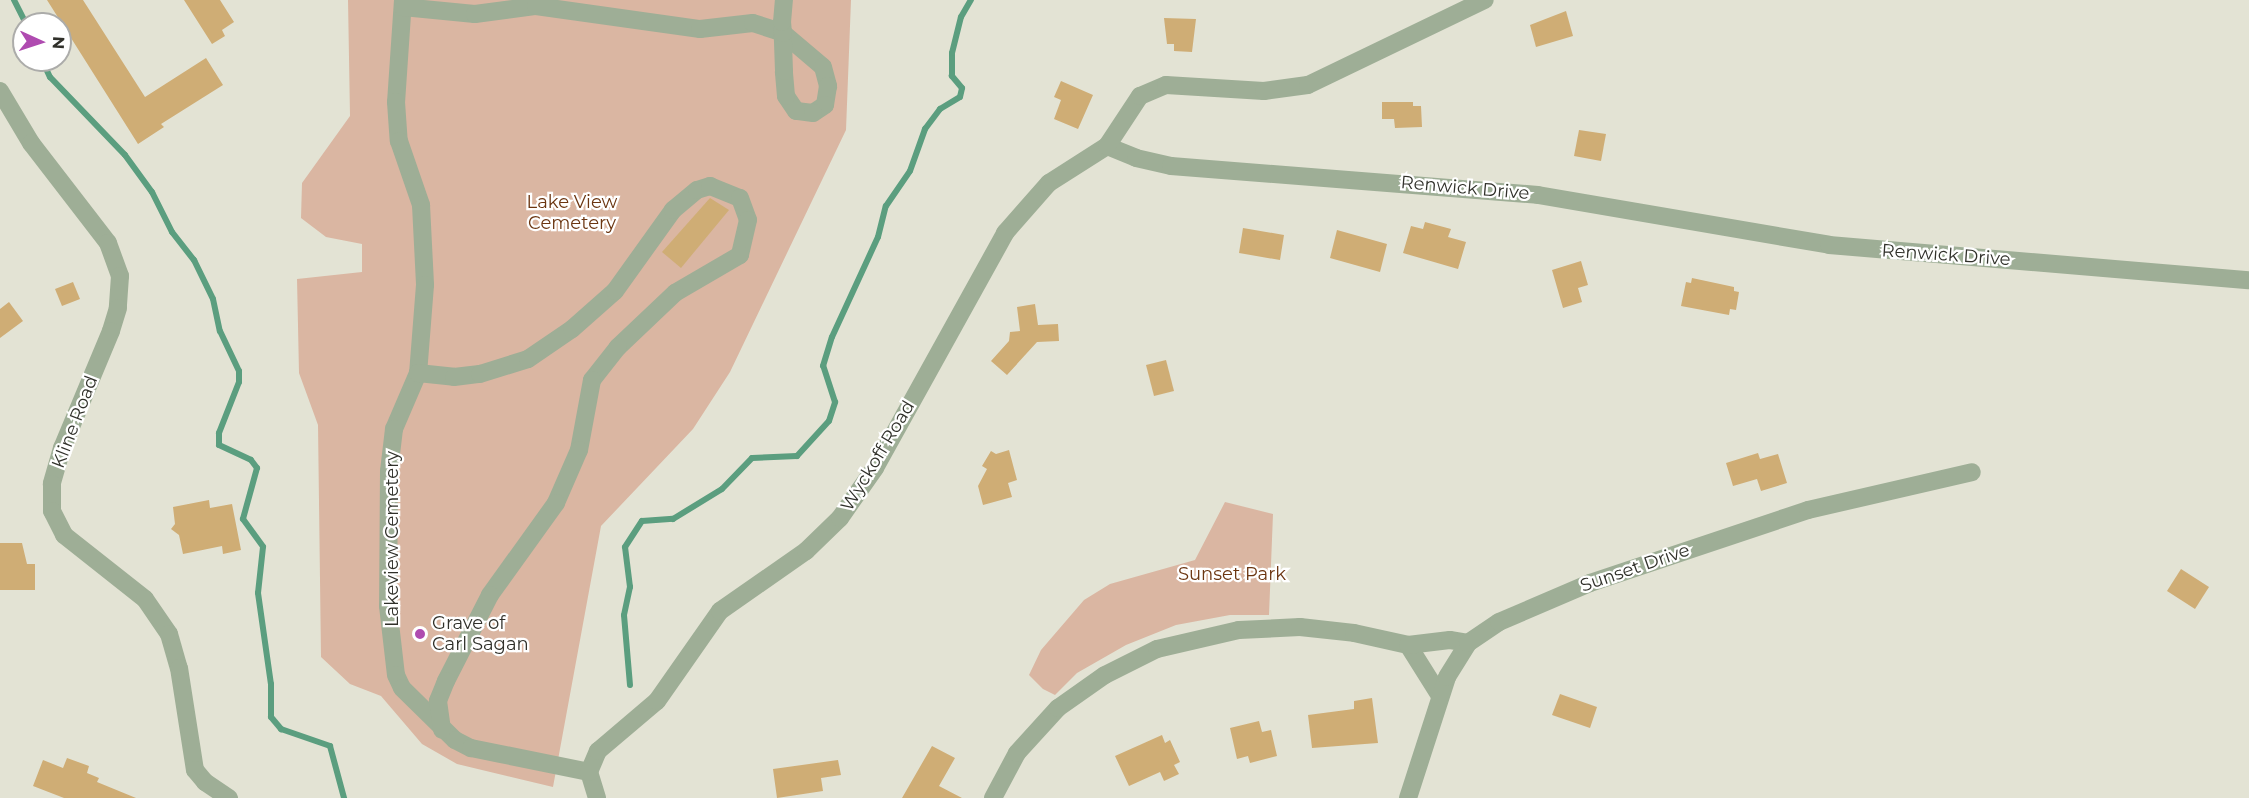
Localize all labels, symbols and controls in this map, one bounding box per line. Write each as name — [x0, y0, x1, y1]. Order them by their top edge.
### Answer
north arrow — [12, 12, 72, 72]
text: N — [49, 36, 68, 50]
street label: Renwick Drive — [1400, 172, 1530, 204]
park label: Lake View Cemetery — [527, 192, 617, 234]
street label: Renwick Drive — [1881, 240, 2011, 270]
street label: Kline Road — [47, 373, 103, 471]
street label: Wyckoff Road — [837, 397, 919, 515]
street label: Lakeview Cemetery — [381, 451, 403, 627]
street label: Sunset Drive — [1578, 539, 1692, 597]
park label: Sunset Park — [1178, 563, 1286, 585]
place label: Grave of Carl Sagan — [432, 613, 529, 656]
marker: Grave of Carl Sagan — [413, 627, 427, 641]

